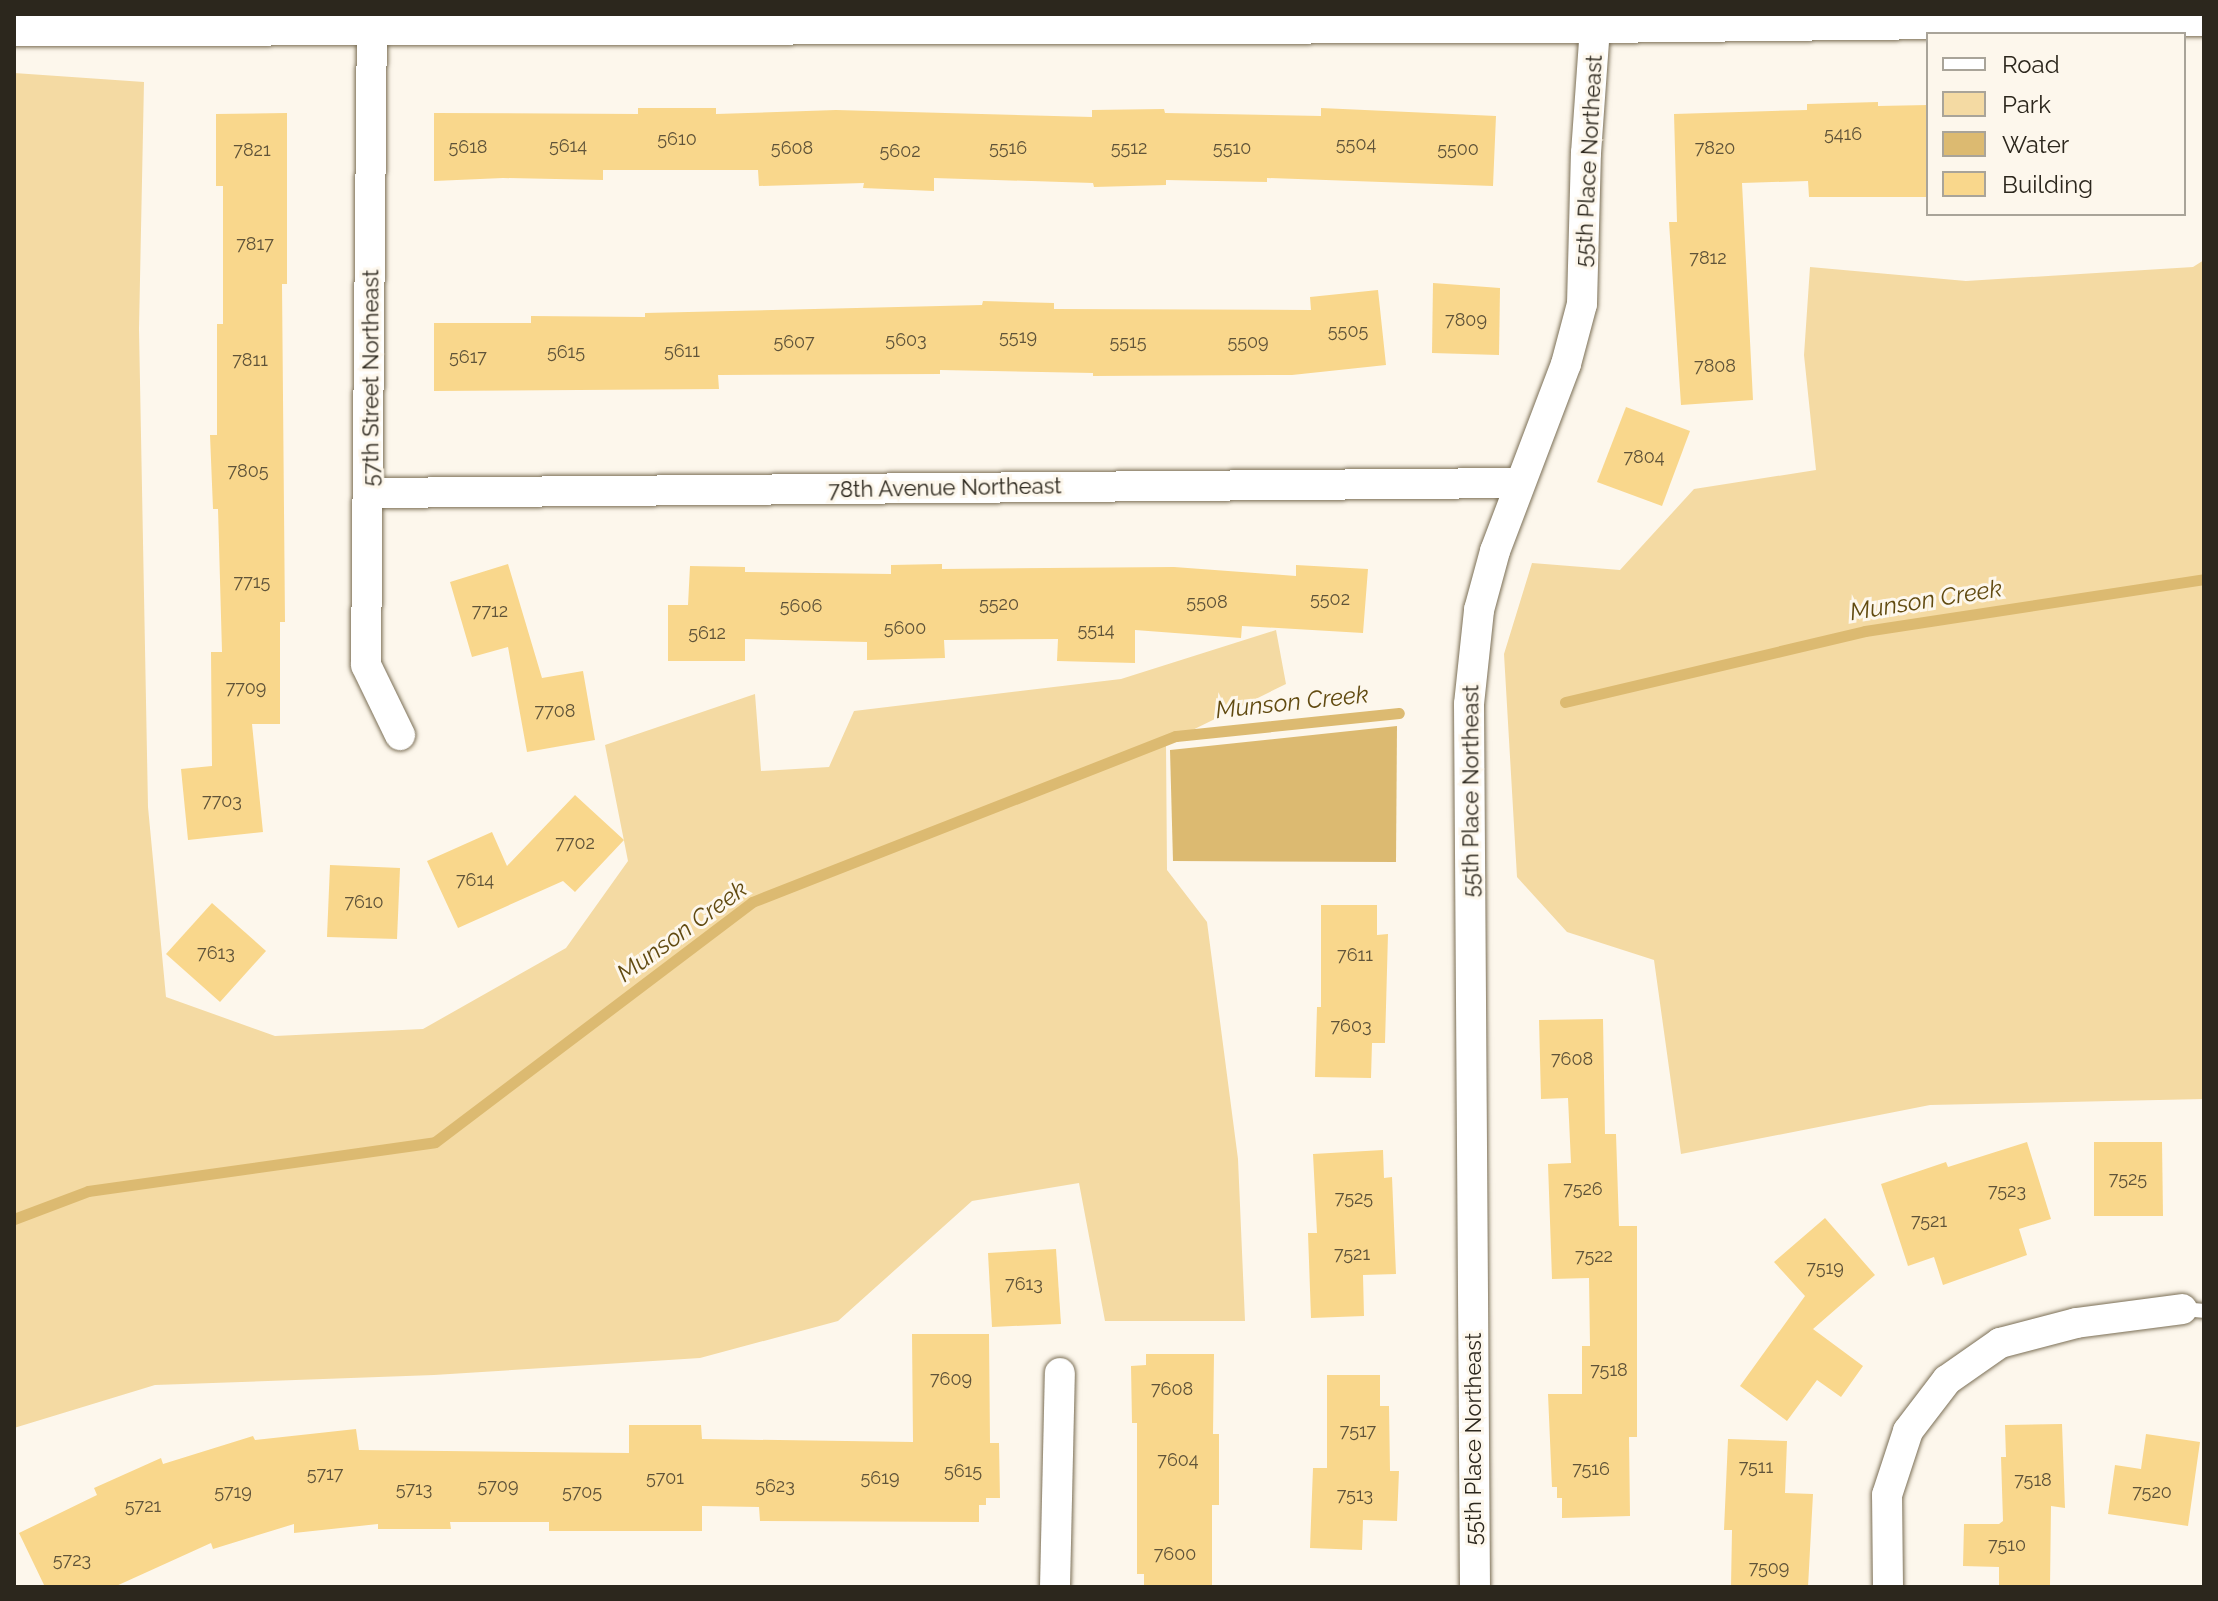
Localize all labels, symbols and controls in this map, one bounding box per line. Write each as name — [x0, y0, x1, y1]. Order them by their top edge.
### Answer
legend — [1926, 32, 2186, 216]
text: Road — [2002, 50, 2060, 79]
street label: 55th Place Northeast — [1570, 54, 1608, 268]
text: Park — [2002, 90, 2051, 119]
house number: 5416 — [1824, 123, 1862, 145]
house number: 5610 — [657, 128, 697, 150]
text: Water — [2002, 130, 2069, 159]
house number: 5504 — [1336, 133, 1376, 155]
house number: 5614 — [549, 135, 587, 157]
house number: 5618 — [448, 136, 488, 158]
house number: 5608 — [771, 137, 813, 159]
house number: 5516 — [989, 137, 1027, 159]
house number: 5512 — [1111, 137, 1147, 159]
house number: 5510 — [1213, 137, 1251, 159]
house number: 7820 — [1695, 137, 1735, 159]
house number: 5500 — [1437, 138, 1479, 160]
house number: 7821 — [233, 139, 271, 161]
house number: 5602 — [879, 140, 921, 162]
text: Building — [2002, 170, 2093, 199]
house number: 7817 — [236, 233, 274, 255]
house number: 7812 — [1689, 247, 1727, 269]
street label: 57th Street Northeast — [358, 270, 384, 486]
house number: 7809 — [1445, 309, 1487, 331]
house number: 5505 — [1328, 320, 1368, 342]
house number: 5519 — [999, 326, 1037, 348]
house number: 5603 — [885, 329, 927, 351]
house number: 5607 — [773, 331, 815, 353]
house number: 5515 — [1109, 331, 1147, 353]
house number: 5509 — [1227, 331, 1269, 353]
house number: 5611 — [664, 340, 700, 362]
house number: 5615 — [547, 341, 585, 363]
house number: 5617 — [449, 346, 487, 368]
house number: 7811 — [232, 349, 268, 371]
house number: 7808 — [1694, 355, 1736, 377]
house number: 7804 — [1623, 446, 1665, 468]
house number: 7805 — [227, 460, 269, 482]
street label: 78th Avenue Northeast — [828, 473, 1062, 503]
house number: 7715 — [234, 571, 270, 593]
water label: Munson Creek — [1848, 574, 2004, 626]
house number: 5502 — [1310, 588, 1350, 610]
house number: 5508 — [1186, 591, 1228, 613]
house number: 5520 — [979, 593, 1019, 615]
house number: 5606 — [780, 595, 822, 617]
house number: 7712 — [472, 600, 508, 622]
house number: 5600 — [884, 617, 926, 639]
house number: 5514 — [1077, 619, 1115, 641]
house number: 5612 — [688, 622, 726, 644]
house number: 7709 — [226, 677, 266, 699]
water label: Munson Creek — [1214, 680, 1370, 724]
street label: 55th Place Northeast — [1458, 685, 1484, 897]
house number: 7708 — [535, 700, 575, 722]
house number: 7703 — [202, 790, 242, 812]
house number: 7702 — [555, 832, 595, 854]
house number: 7614 — [456, 869, 494, 891]
water label: Munson Creek — [611, 874, 753, 988]
house number: 7610 — [344, 891, 384, 913]
house number: 7613 — [197, 942, 235, 964]
house number: 7611 — [1337, 944, 1373, 966]
house number: 7603 — [1330, 1015, 1372, 1037]
house number: 7608 — [1551, 1048, 1593, 1070]
house number: 7525 — [2109, 1168, 2147, 1190]
house number: 7526 — [1563, 1178, 1603, 1200]
house number: 7523 — [1988, 1180, 2026, 1202]
house number: 7525 — [1335, 1187, 1373, 1209]
house number: 7521 — [1911, 1210, 1947, 1232]
house number: 7521 — [1334, 1243, 1370, 1265]
house number: 7522 — [1575, 1245, 1613, 1267]
house number: 7519 — [1806, 1257, 1844, 1279]
house number: 7613 — [1005, 1273, 1043, 1295]
street label: 55th Place Northeast — [1461, 1333, 1487, 1545]
house number: 7518 — [1590, 1359, 1628, 1381]
house number: 7609 — [930, 1368, 972, 1390]
house number: 7608 — [1151, 1378, 1193, 1400]
house number: 7517 — [1340, 1420, 1376, 1442]
house number: 7604 — [1157, 1449, 1199, 1471]
house number: 7511 — [1739, 1456, 1773, 1478]
house number: 7516 — [1572, 1458, 1610, 1480]
house number: 5615 — [944, 1460, 982, 1482]
house number: 5717 — [307, 1463, 343, 1485]
house number: 5701 — [646, 1467, 684, 1489]
house number: 5619 — [861, 1467, 899, 1489]
house number: 7518 — [2014, 1469, 2052, 1491]
house number: 5709 — [478, 1475, 518, 1497]
house number: 5623 — [755, 1475, 795, 1497]
house number: 5713 — [396, 1478, 432, 1500]
house number: 5719 — [214, 1481, 252, 1503]
house number: 5705 — [562, 1481, 602, 1503]
house number: 7520 — [2132, 1481, 2172, 1503]
house number: 7513 — [1337, 1484, 1373, 1506]
house number: 5721 — [125, 1495, 161, 1517]
house number: 7510 — [1988, 1534, 2026, 1556]
house number: 7600 — [1154, 1543, 1196, 1565]
house number: 5723 — [53, 1549, 91, 1571]
house number: 7509 — [1749, 1557, 1789, 1579]

